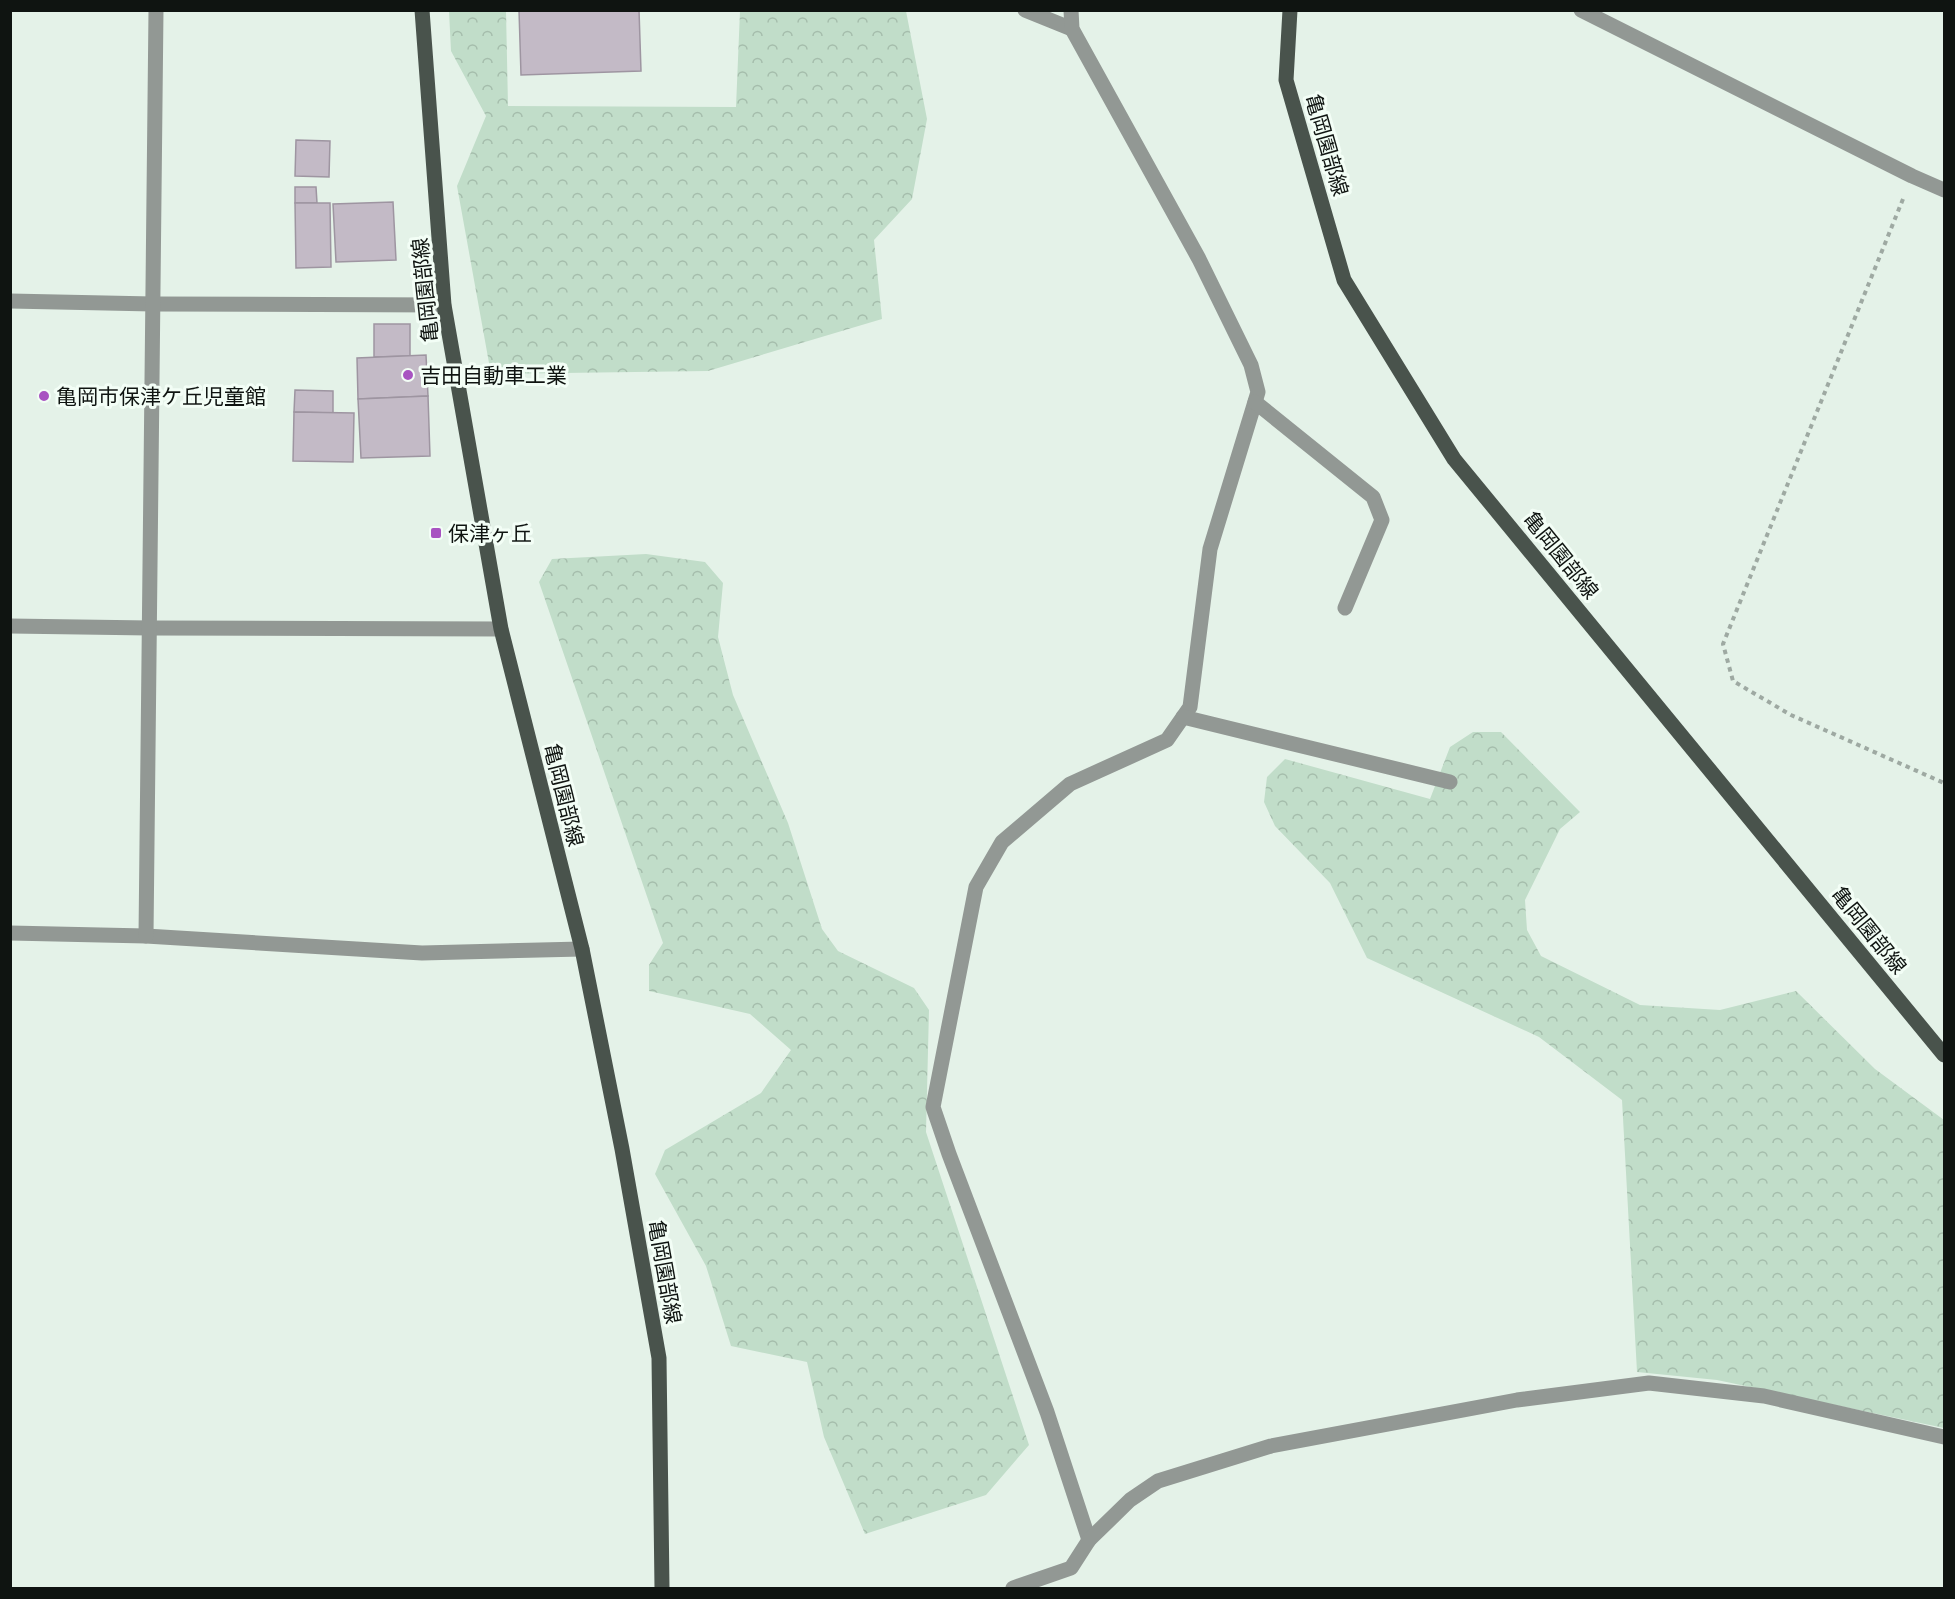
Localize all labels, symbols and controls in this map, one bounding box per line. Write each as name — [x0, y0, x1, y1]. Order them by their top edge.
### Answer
street label: 亀岡園部線 — [1301, 91, 1353, 199]
street label: 亀岡園部線 — [407, 236, 443, 344]
place label: 吉田自動車工業 — [420, 363, 567, 388]
marker: 吉田自動車工業 — [401, 368, 415, 382]
place label: 亀岡市保津ケ丘児童館 — [56, 384, 266, 409]
marker: 亀岡市保津ケ丘児童館 — [37, 389, 51, 403]
street label: 亀岡園部線 — [1518, 506, 1604, 604]
place label: 保津ヶ丘 — [448, 521, 532, 546]
marker: 保津ヶ丘 — [429, 526, 443, 540]
street label: 亀岡園部線 — [539, 741, 589, 849]
street label: 亀岡園部線 — [1826, 881, 1912, 979]
street label: 亀岡園部線 — [644, 1218, 686, 1326]

